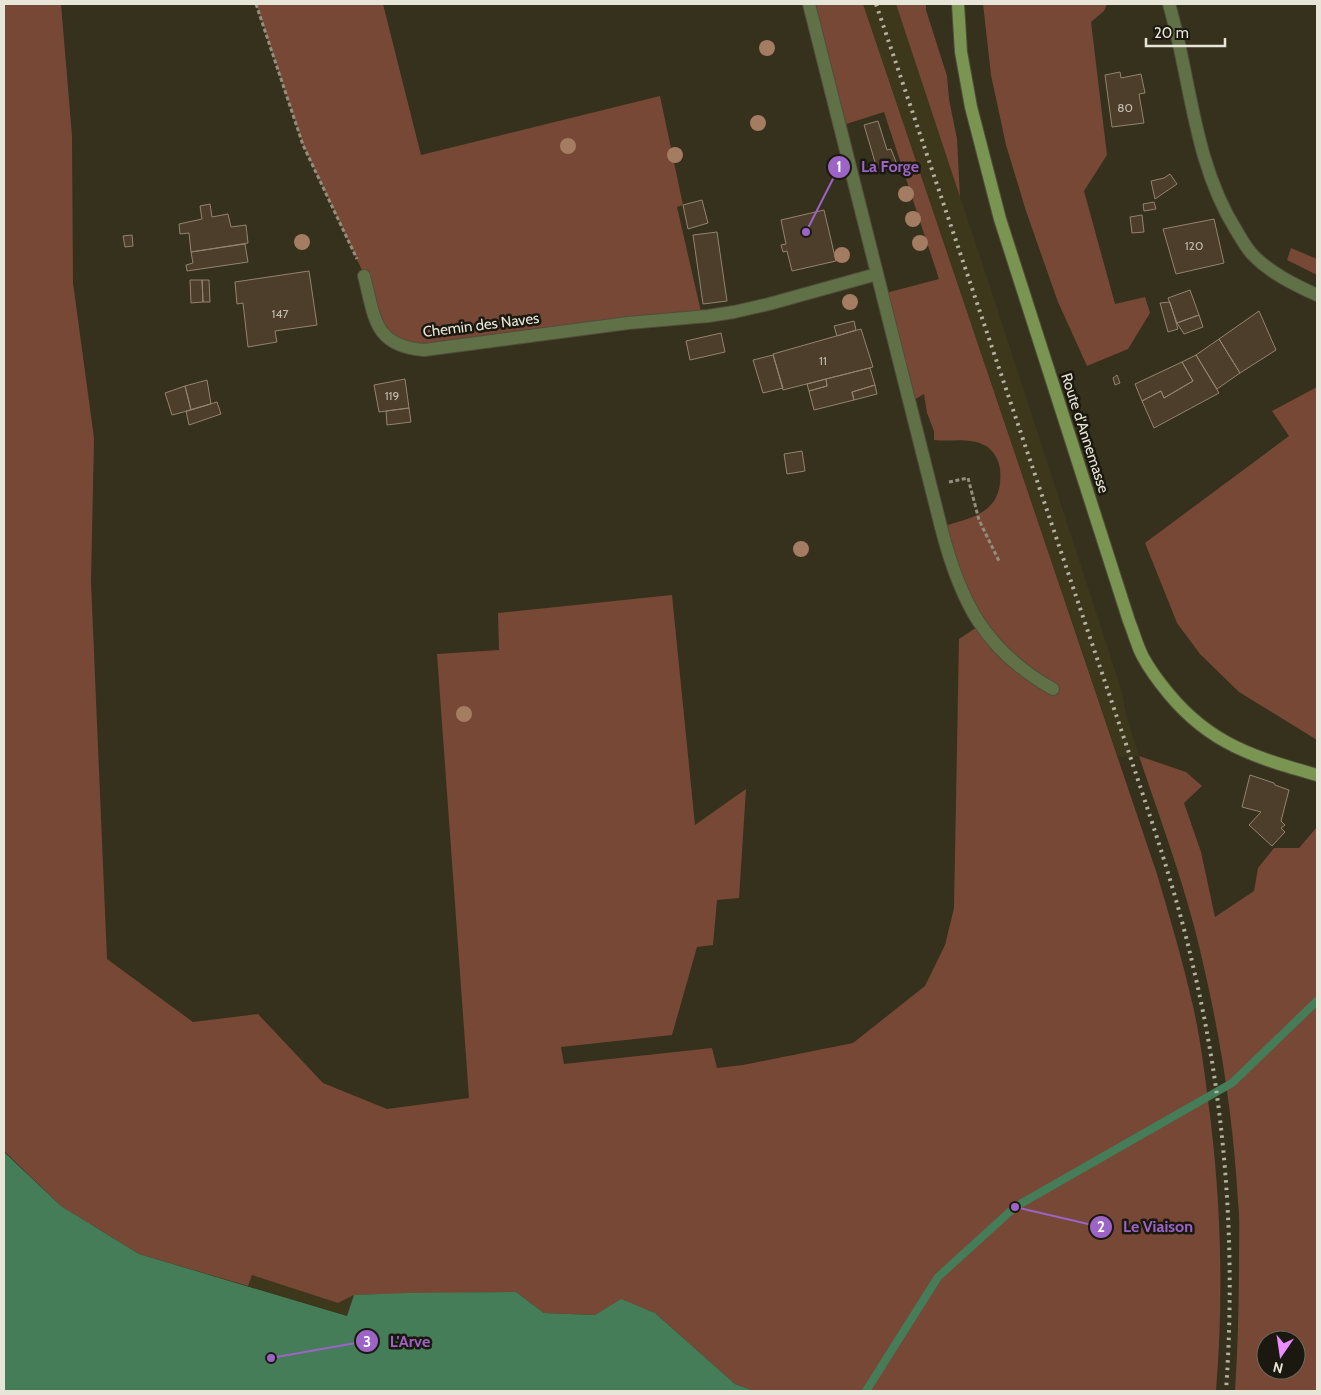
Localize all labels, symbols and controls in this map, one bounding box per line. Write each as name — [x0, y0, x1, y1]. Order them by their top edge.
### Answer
scale bar — [1146, 15, 1225, 47]
text: 20 m — [1154, 24, 1189, 42]
house number: 80 — [1117, 100, 1133, 115]
callout: La Forge — [826, 151, 929, 182]
text: La Forge — [861, 157, 919, 176]
text: 1 — [836, 158, 842, 176]
house number: 120 — [1185, 238, 1203, 253]
house number: 147 — [272, 306, 288, 321]
street label: Chemin des Naves — [422, 309, 540, 341]
house number: 11 — [819, 353, 827, 368]
street label: Route d'Annemasse — [1057, 371, 1113, 496]
house number: 119 — [385, 388, 400, 403]
callout: Le Viaison — [1088, 1211, 1203, 1242]
text: Le Viaison — [1123, 1217, 1193, 1236]
text: 2 — [1097, 1218, 1105, 1236]
callout: L'Arve — [354, 1326, 440, 1357]
north arrow — [1256, 1330, 1306, 1380]
text: L'Arve — [390, 1332, 430, 1351]
text: 3 — [363, 1333, 371, 1351]
text: N — [1271, 1358, 1285, 1378]

